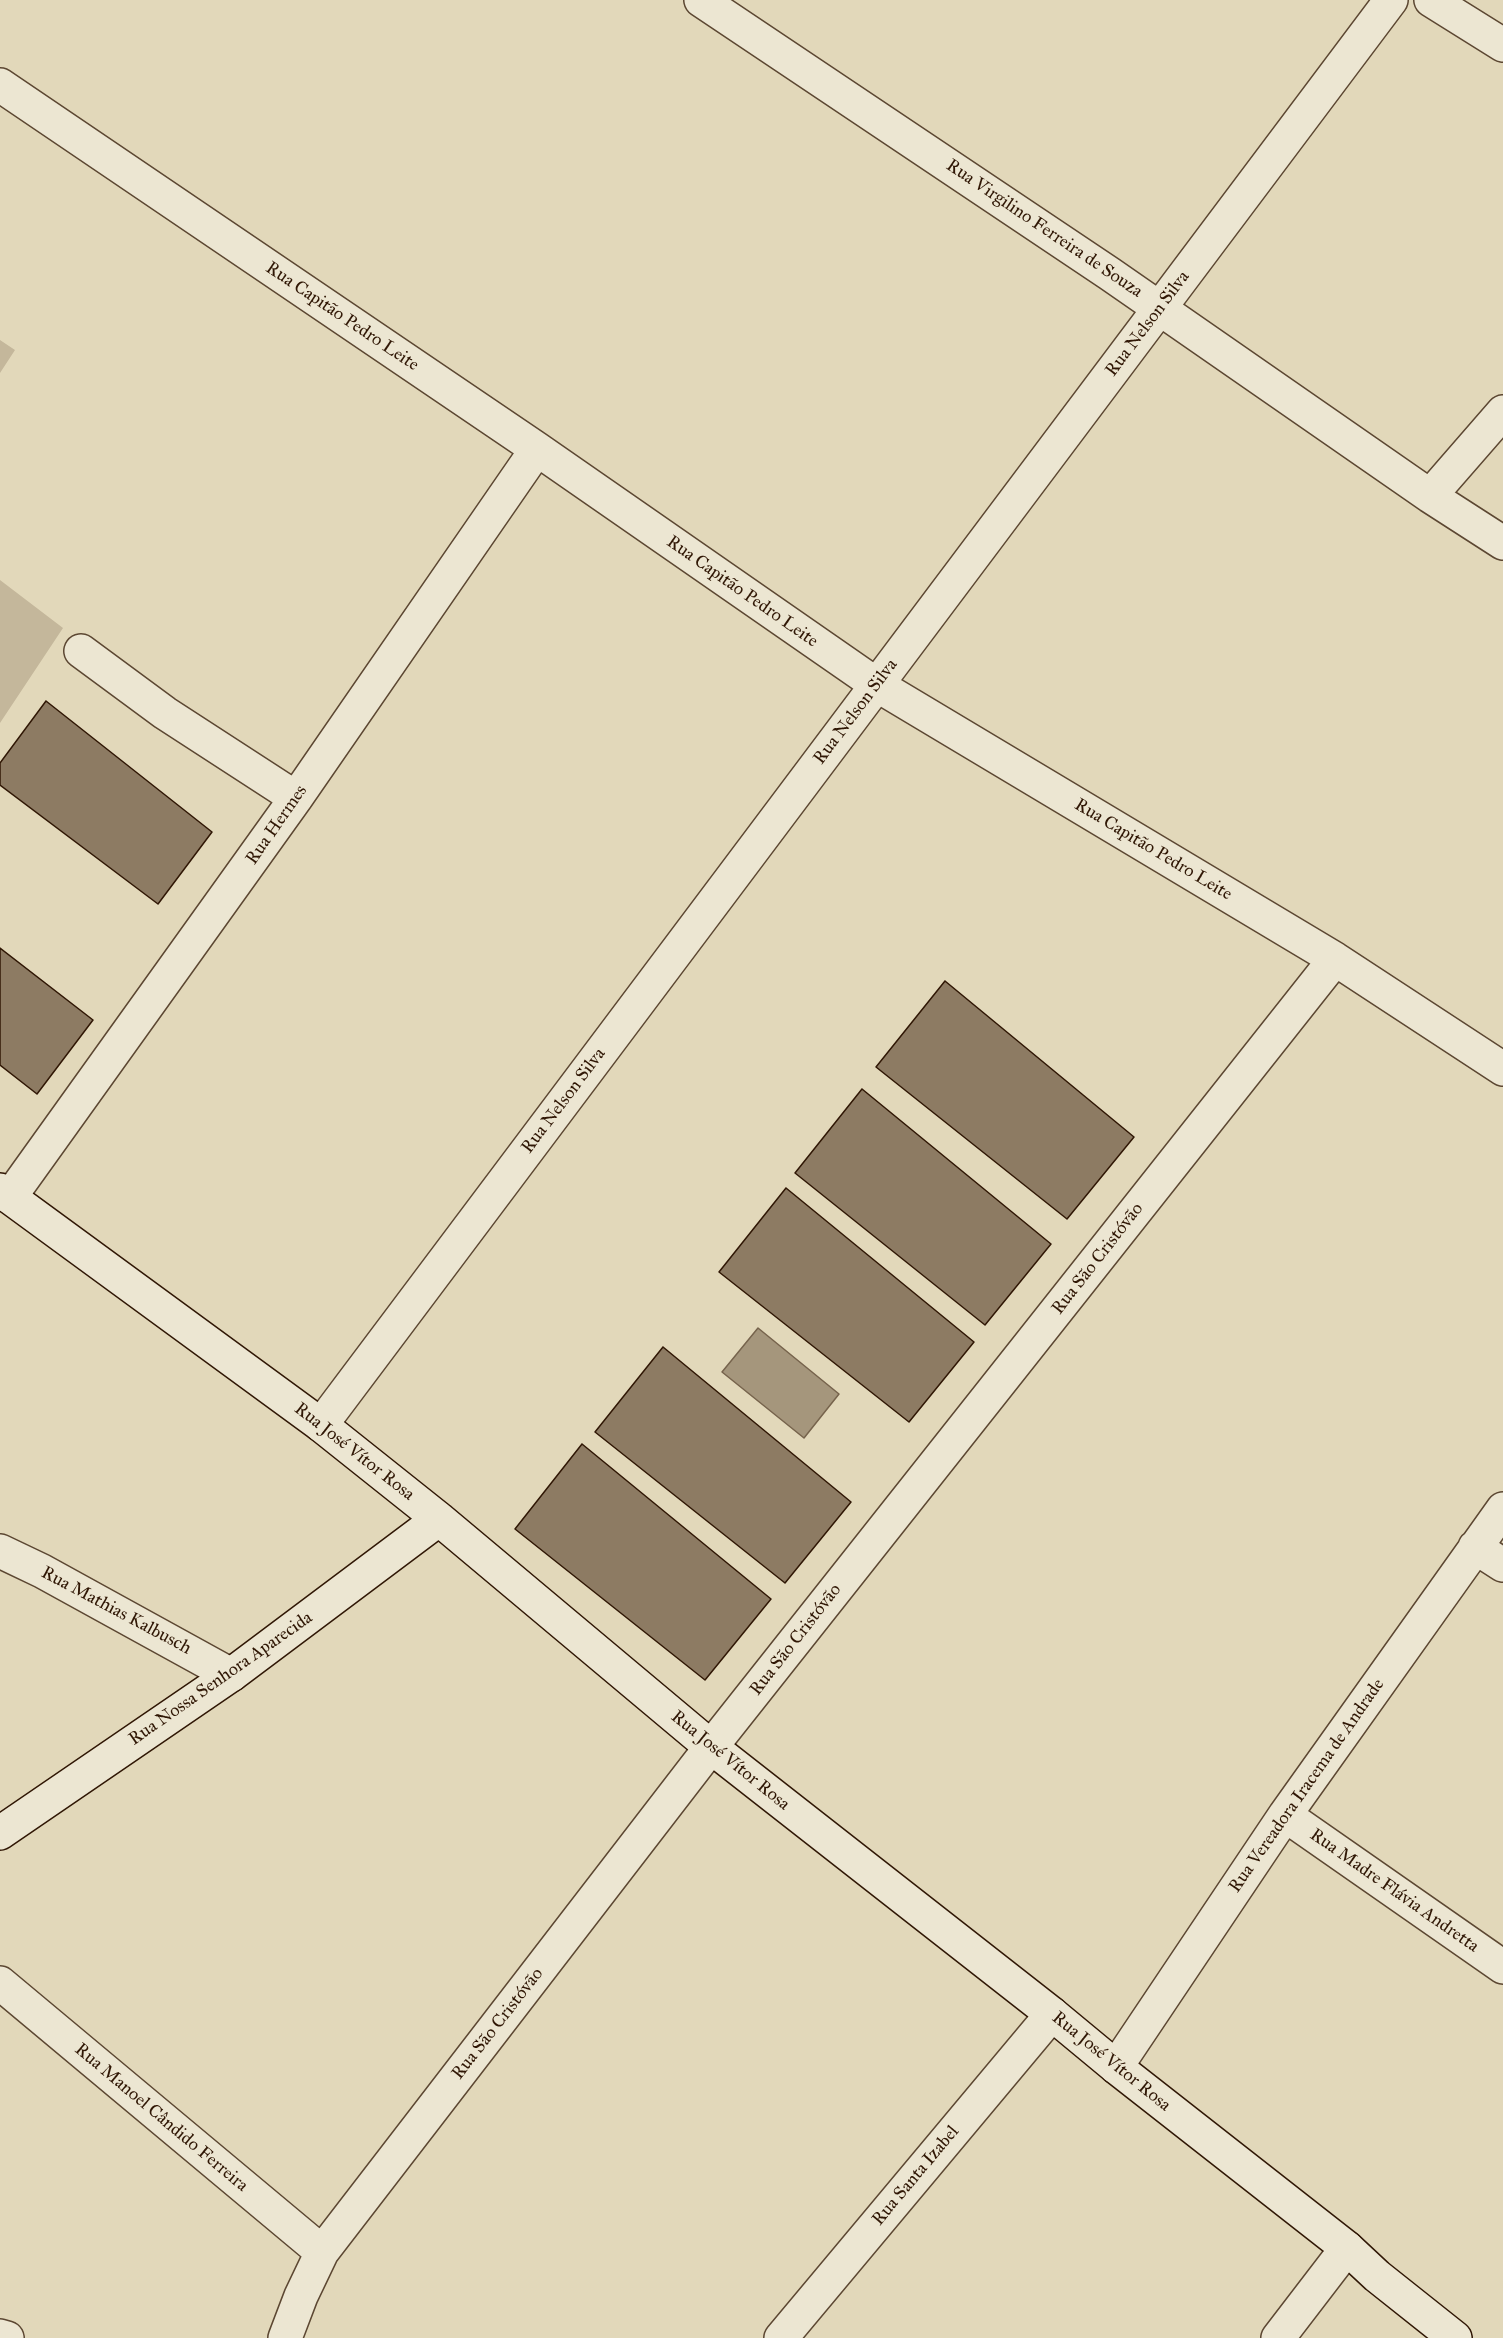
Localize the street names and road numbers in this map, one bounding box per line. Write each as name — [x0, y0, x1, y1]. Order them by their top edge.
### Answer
street label: Rua Virgilino Ferreira de Souza — [942, 155, 1146, 303]
street label: Rua Capitão Pedro Leite — [261, 258, 423, 376]
street label: Rua Nelson Silva — [1101, 267, 1195, 381]
street label: Rua Capitão Pedro Leite — [662, 532, 822, 652]
street label: Rua Nelson Silva — [809, 655, 903, 769]
street label: Rua Hermes — [242, 781, 312, 869]
street label: Rua Capitão Pedro Leite — [1070, 794, 1236, 906]
street label: Rua Nelson Silva — [517, 1044, 611, 1158]
street label: Rua São Cristóvão — [1048, 1199, 1148, 1319]
street label: Rua José Vítor Rosa — [290, 1398, 418, 1506]
street label: Rua Mathias Kalbusch — [37, 1562, 195, 1660]
street label: Rua São Cristóvão — [746, 1580, 846, 1700]
street label: Rua Nossa Senhora Aparecida — [125, 1607, 317, 1751]
street label: Rua Vereadora Iracema de Andrade — [1225, 1675, 1389, 1897]
street label: Rua José Vítor Rosa — [666, 1707, 794, 1815]
street label: Rua Madre Flávia Andretta — [1305, 1824, 1483, 1958]
street label: Rua São Cristóvão — [448, 1964, 548, 2084]
street label: Rua José Vítor Rosa — [1047, 2008, 1175, 2116]
street label: Rua Manoel Cândido Ferreira — [70, 2039, 252, 2197]
street label: Rua Santa Izabel — [868, 2122, 964, 2230]

